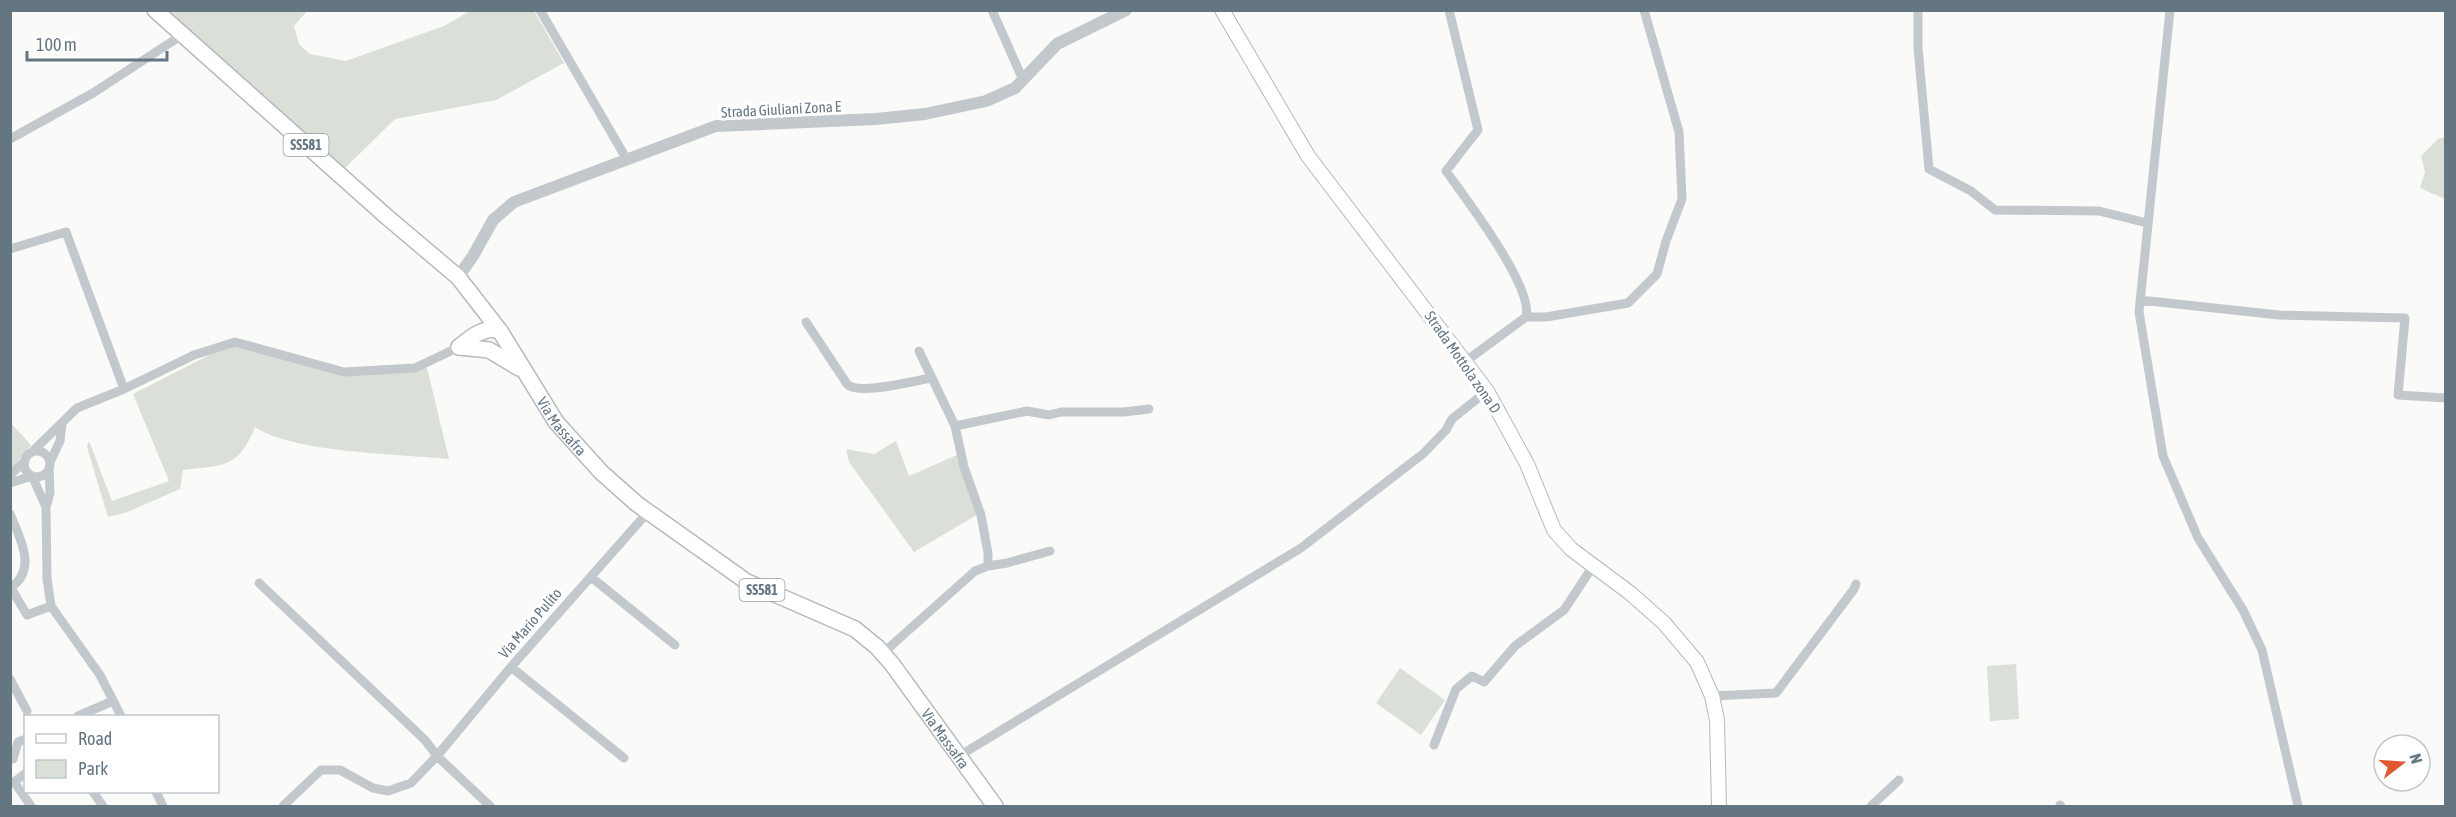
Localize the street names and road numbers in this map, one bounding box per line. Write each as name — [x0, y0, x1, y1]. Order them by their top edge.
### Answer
street label: Strada Giuliani Zona E — [721, 97, 842, 121]
road number: SS581 — [284, 134, 328, 156]
street label: Strada Mottola zona D — [1421, 308, 1505, 416]
street label: Via Massafra — [534, 394, 590, 459]
road number: SS581 — [740, 579, 784, 601]
street label: Via Mario Pulito — [495, 585, 565, 661]
street label: Via Massafra — [918, 705, 973, 771]

